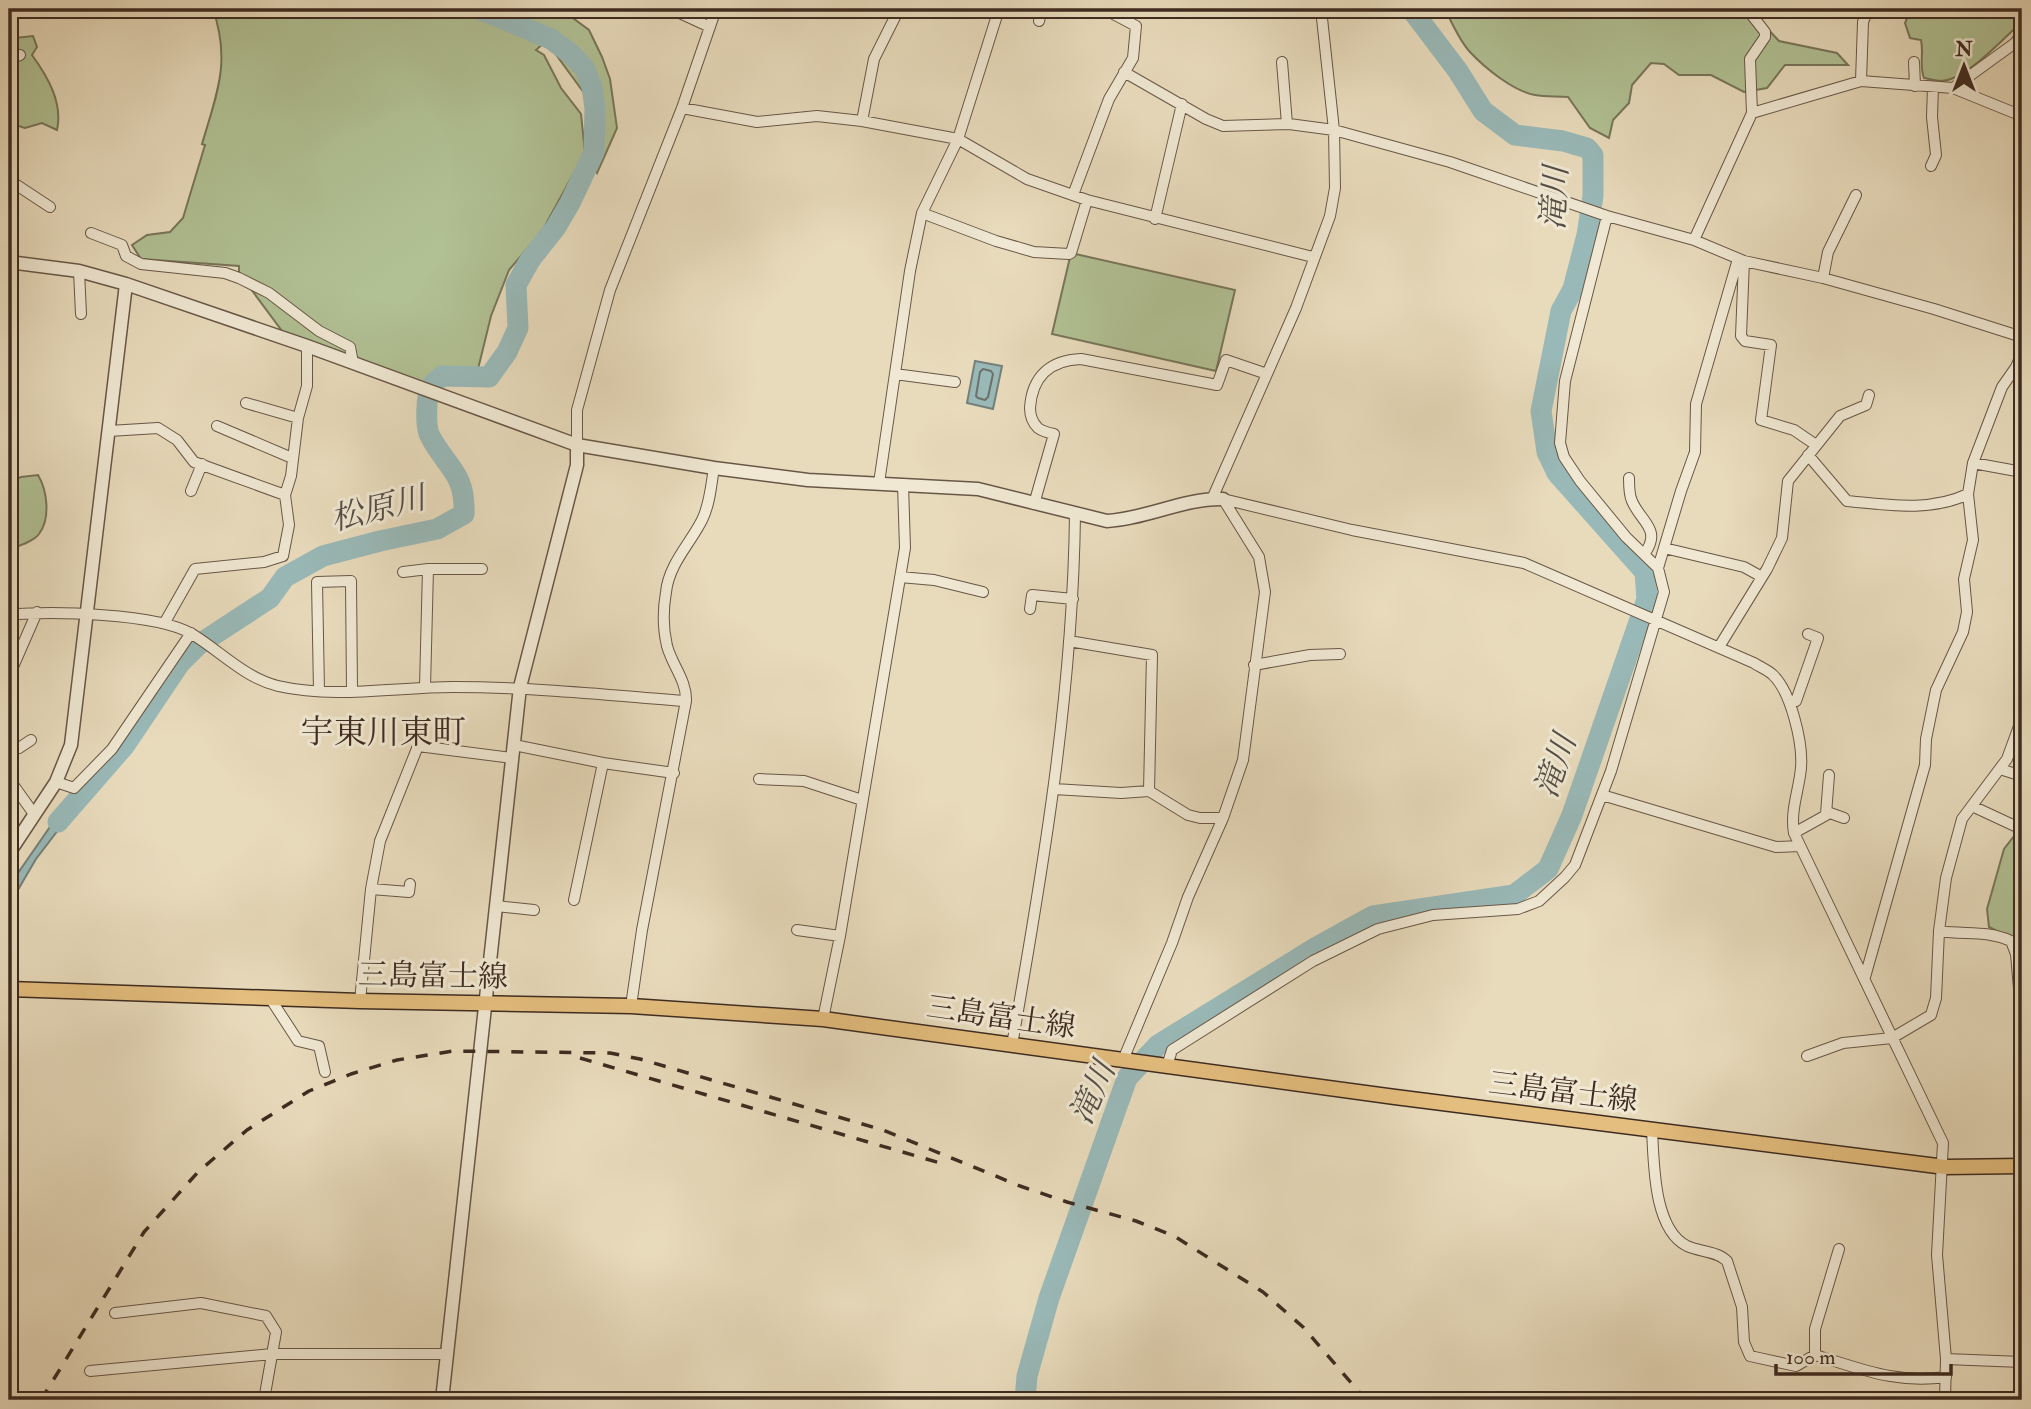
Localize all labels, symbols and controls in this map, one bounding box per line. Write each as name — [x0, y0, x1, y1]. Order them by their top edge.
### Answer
north arrow — [1930, 32, 2000, 102]
text: N — [1954, 38, 1973, 62]
water label: 滝川 — [1533, 162, 1577, 231]
water label: 松原川 — [327, 477, 432, 540]
district label: 宇東川東町 — [301, 712, 466, 753]
water label: 滝川 — [1527, 726, 1586, 803]
street label: 三島富士線 — [358, 956, 508, 996]
street label: 三島富士線 — [924, 988, 1078, 1046]
water label: 滝川 — [1062, 1053, 1126, 1130]
street label: 三島富士線 — [1486, 1064, 1640, 1120]
scale bar — [1776, 1332, 1951, 1376]
text: 100 m — [1786, 1344, 1836, 1371]

